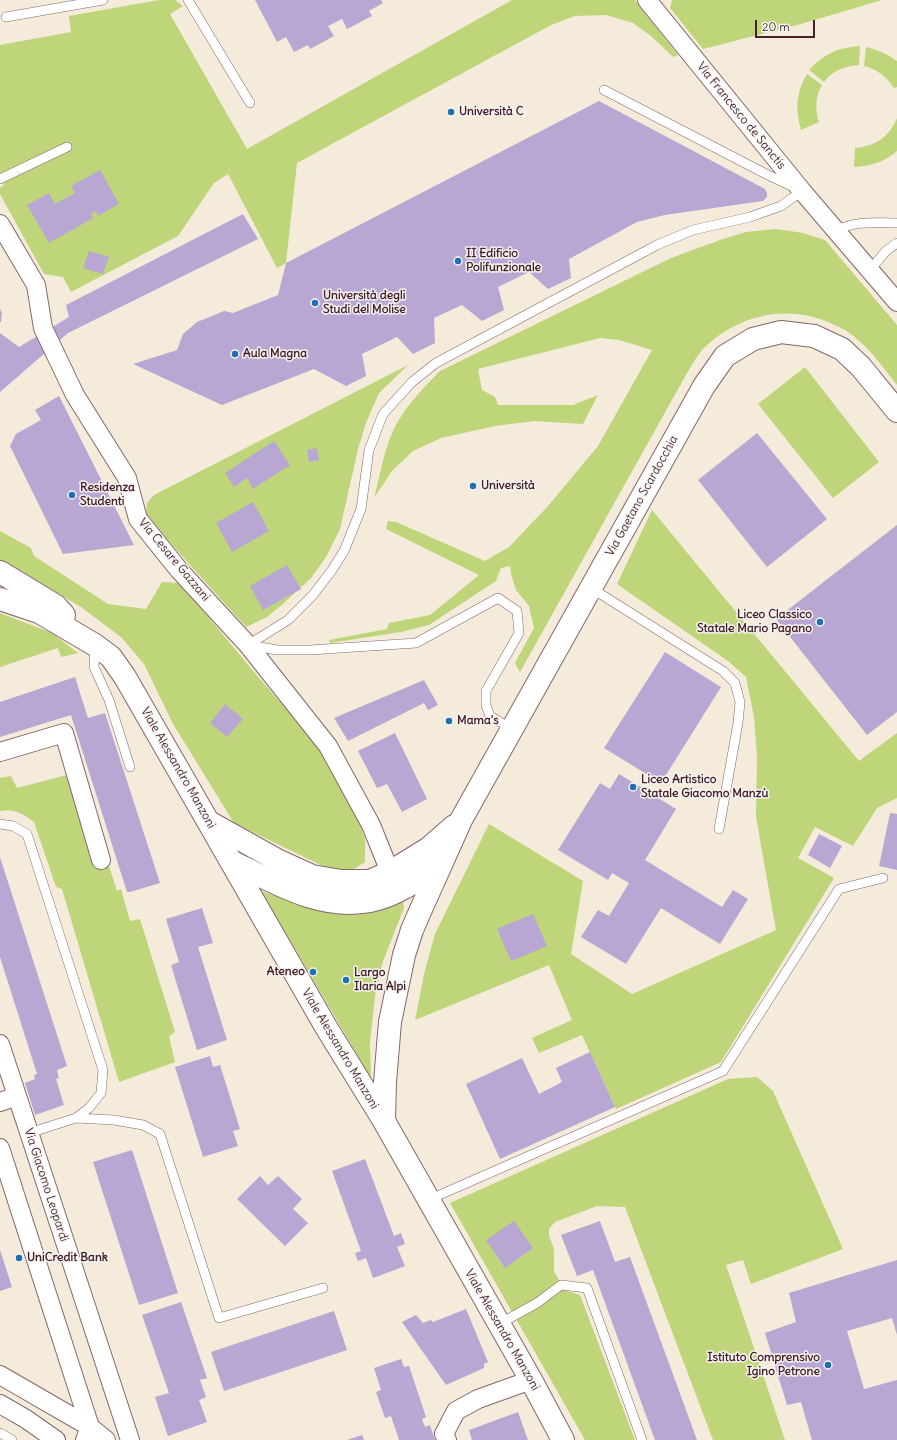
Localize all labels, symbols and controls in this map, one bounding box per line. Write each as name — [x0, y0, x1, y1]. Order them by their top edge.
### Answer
scale bar — [757, 12, 817, 38]
text: 20 m — [762, 19, 790, 34]
street label: Via Francesco de Sanctis — [693, 60, 789, 172]
place label: Università C — [459, 105, 524, 119]
marker: Università C — [446, 107, 456, 117]
place label: II Edificio Polifunzionale — [466, 247, 541, 275]
marker: II Edificio Polifunzionale — [453, 256, 463, 266]
place label: Università degli Studi del Molise — [323, 289, 406, 317]
marker: Università degli Studi del Molise — [310, 298, 320, 308]
place label: Aula Magna — [243, 347, 307, 361]
marker: Aula Magna — [230, 349, 240, 359]
street label: Via Gaetano Scardocchia — [603, 433, 681, 559]
place label: Università — [481, 479, 535, 493]
place label: Residenza Studenti — [80, 481, 135, 509]
marker: Università — [468, 481, 478, 491]
marker: Residenza Studenti — [67, 490, 77, 500]
street label: Via Cesare Gazzani — [135, 516, 213, 604]
place label: Liceo Classico Statale Mario Pagano — [697, 608, 812, 636]
marker: Liceo Classico Statale Mario Pagano — [815, 617, 825, 627]
street label: Viale Alessandro Manzoni — [137, 705, 219, 831]
place label: Mama's — [457, 714, 499, 728]
marker: Mama's — [444, 716, 454, 726]
place label: Liceo Artistico Statale Giacomo Manzù — [641, 773, 768, 801]
marker: Liceo Artistico Statale Giacomo Manzù — [628, 782, 638, 792]
place label: Ateneo — [267, 965, 305, 979]
place label: Largo Ilaria Alpi — [354, 966, 406, 994]
marker: Ateneo — [308, 967, 318, 977]
marker: Largo Ilaria Alpi — [341, 975, 351, 985]
street label: Viale Alessandro Manzoni — [298, 986, 382, 1112]
street label: Via Giacomo Leopardi — [21, 1126, 71, 1244]
place label: UniCredit Bank — [27, 1251, 108, 1265]
marker: UniCredit Bank — [14, 1253, 24, 1263]
street label: Viale Alessandro Manzoni — [461, 1267, 543, 1393]
place label: Istituto Comprensivo Igino Petrone — [707, 1351, 820, 1379]
marker: Istituto Comprensivo Igino Petrone — [823, 1360, 833, 1370]

